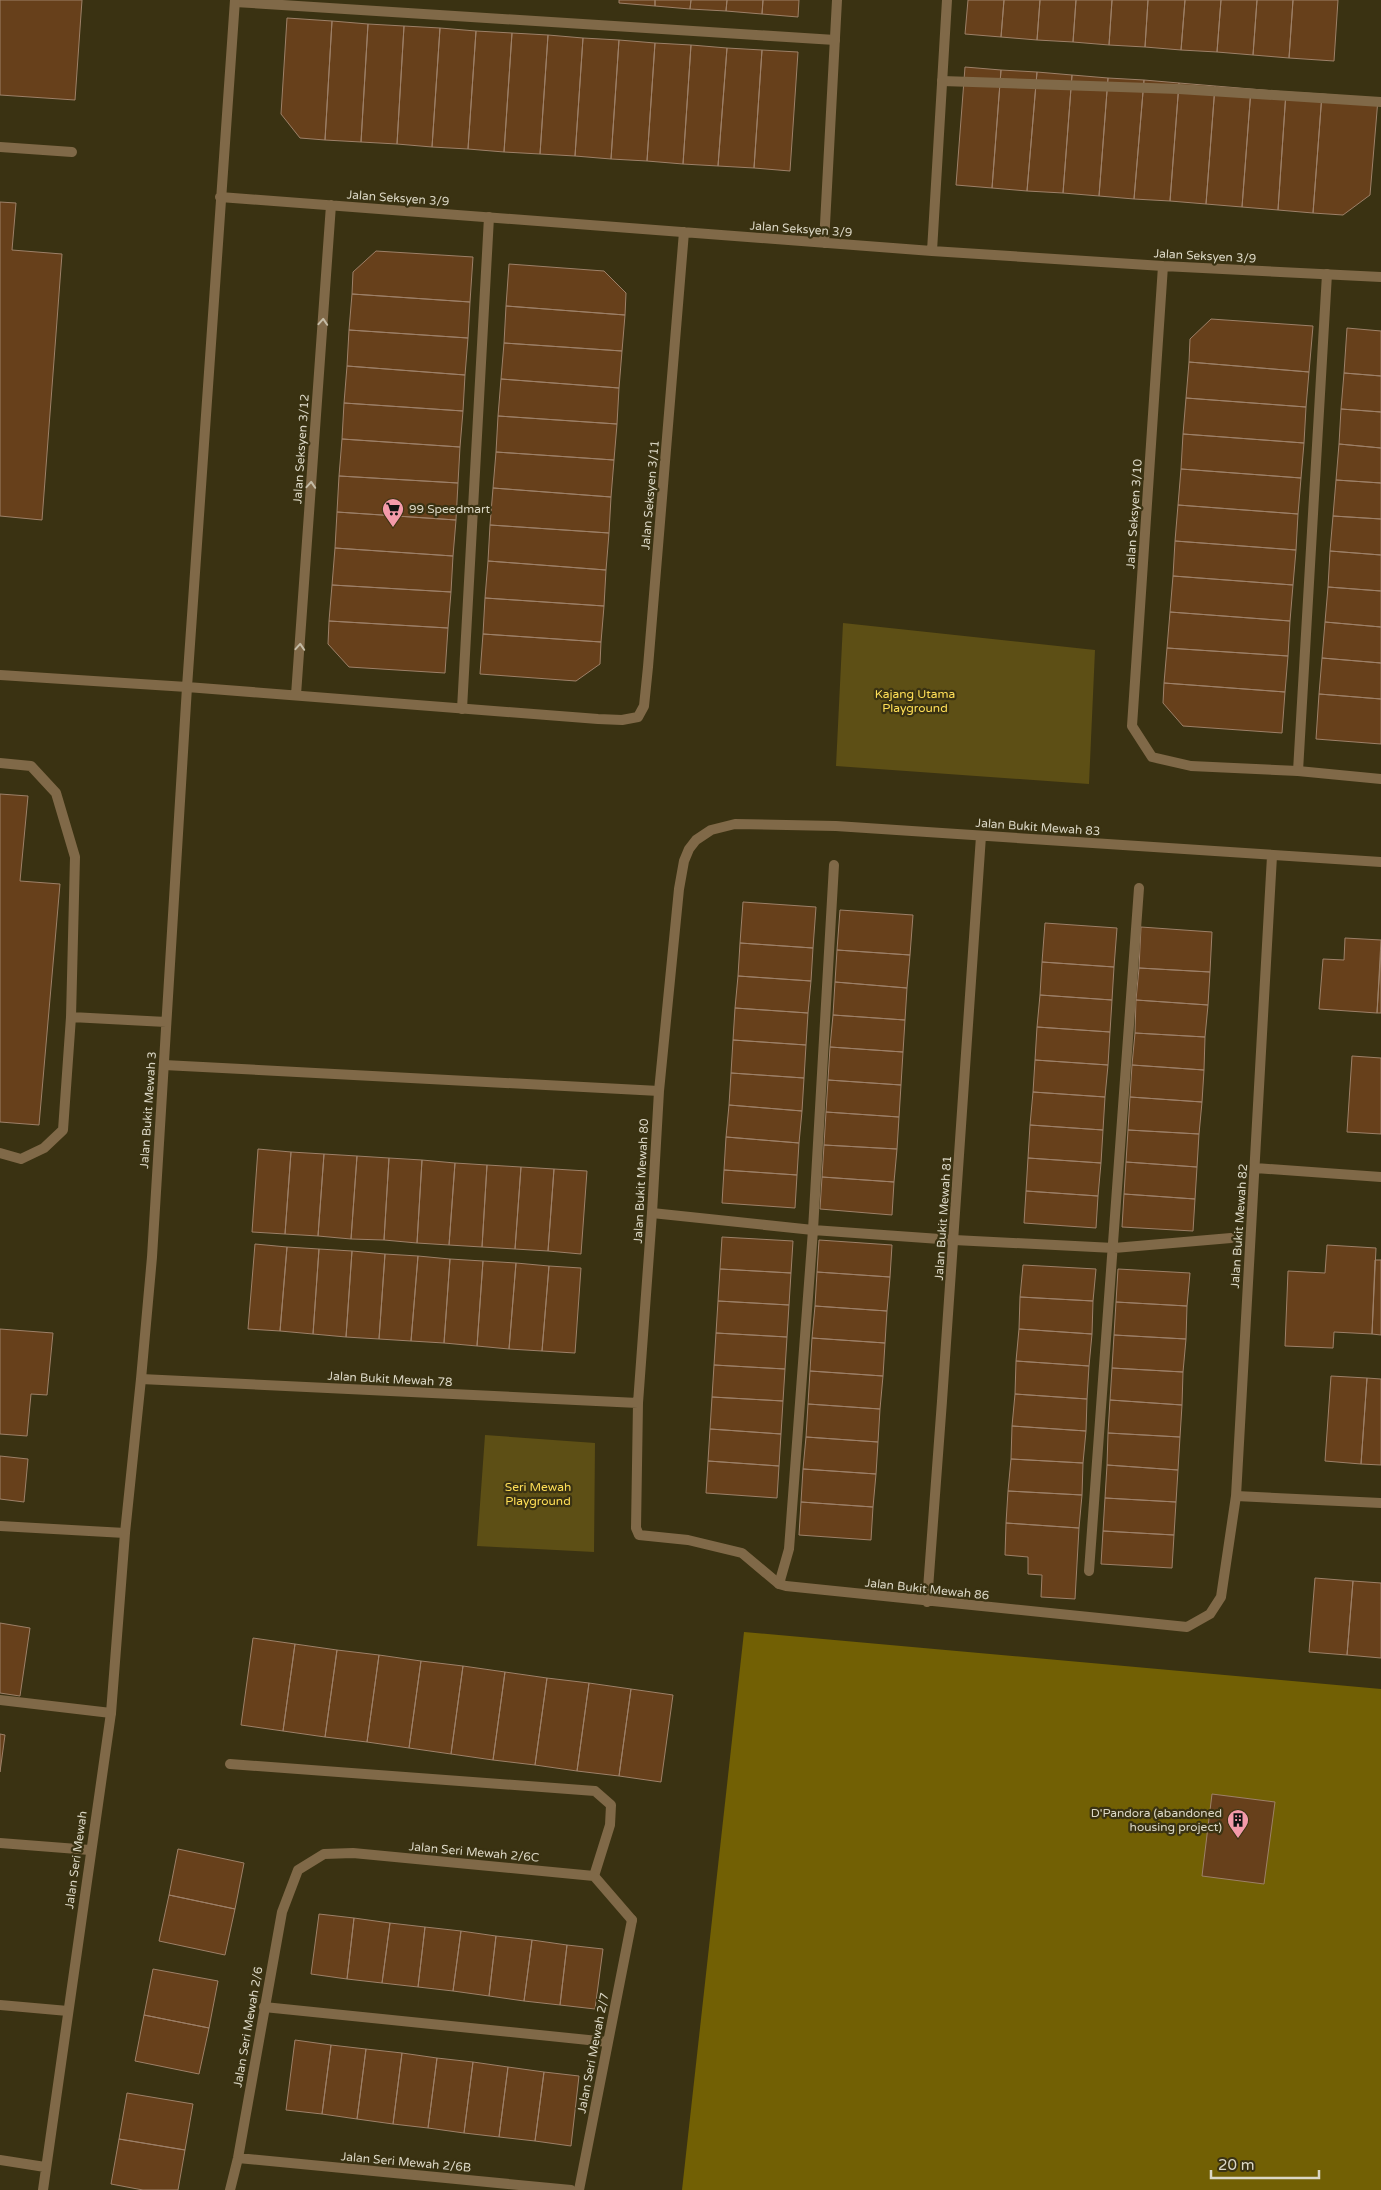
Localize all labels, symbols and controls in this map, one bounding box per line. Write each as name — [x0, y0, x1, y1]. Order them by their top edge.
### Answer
street label: Jalan Seksyen 3/9 — [346, 187, 450, 209]
street label: Jalan Seksyen 3/9 — [749, 218, 853, 240]
street label: Jalan Seksyen 3/9 — [1153, 246, 1257, 266]
one-way arrow — [317, 318, 328, 326]
street label: Jalan Seksyen 3/12 — [290, 393, 312, 505]
street label: Jalan Seksyen 3/11 — [638, 439, 662, 551]
street label: Jalan Seksyen 3/10 — [1123, 458, 1145, 570]
one-way arrow — [306, 480, 317, 488]
supermarket icon: 99 Speedmart — [381, 497, 405, 528]
place label: 99 Speedmart — [409, 502, 491, 516]
one-way arrow — [294, 642, 305, 650]
park label: Kajang Utama Playground — [875, 687, 955, 715]
street label: Jalan Bukit Mewah 83 — [975, 816, 1101, 838]
street label: Jalan Bukit Mewah 3 — [137, 1051, 159, 1169]
street label: Jalan Bukit Mewah 80 — [631, 1118, 651, 1244]
street label: Jalan Bukit Mewah 81 — [932, 1155, 954, 1281]
street label: Jalan Bukit Mewah 82 — [1228, 1163, 1250, 1289]
street label: Jalan Bukit Mewah 78 — [327, 1369, 453, 1389]
park label: Seri Mewah Playground — [505, 1480, 571, 1508]
street label: Jalan Bukit Mewah 86 — [864, 1575, 990, 1603]
place label: D'Pandora (abandoned housing project) — [1091, 1806, 1222, 1834]
building icon: D'Pandora (abandoned housing project) — [1226, 1808, 1250, 1839]
street label: Jalan Seri Mewah — [62, 1810, 90, 1910]
street label: Jalan Seri Mewah 2/6C — [408, 1839, 540, 1865]
street label: Jalan Seri Mewah 2/6 — [230, 1965, 266, 2089]
street label: Jalan Seri Mewah 2/7 — [574, 1991, 612, 2115]
scale bar — [1211, 2148, 1318, 2180]
street label: Jalan Seri Mewah 2/6B — [340, 2149, 472, 2175]
text: 20 m — [1218, 2156, 1255, 2174]

